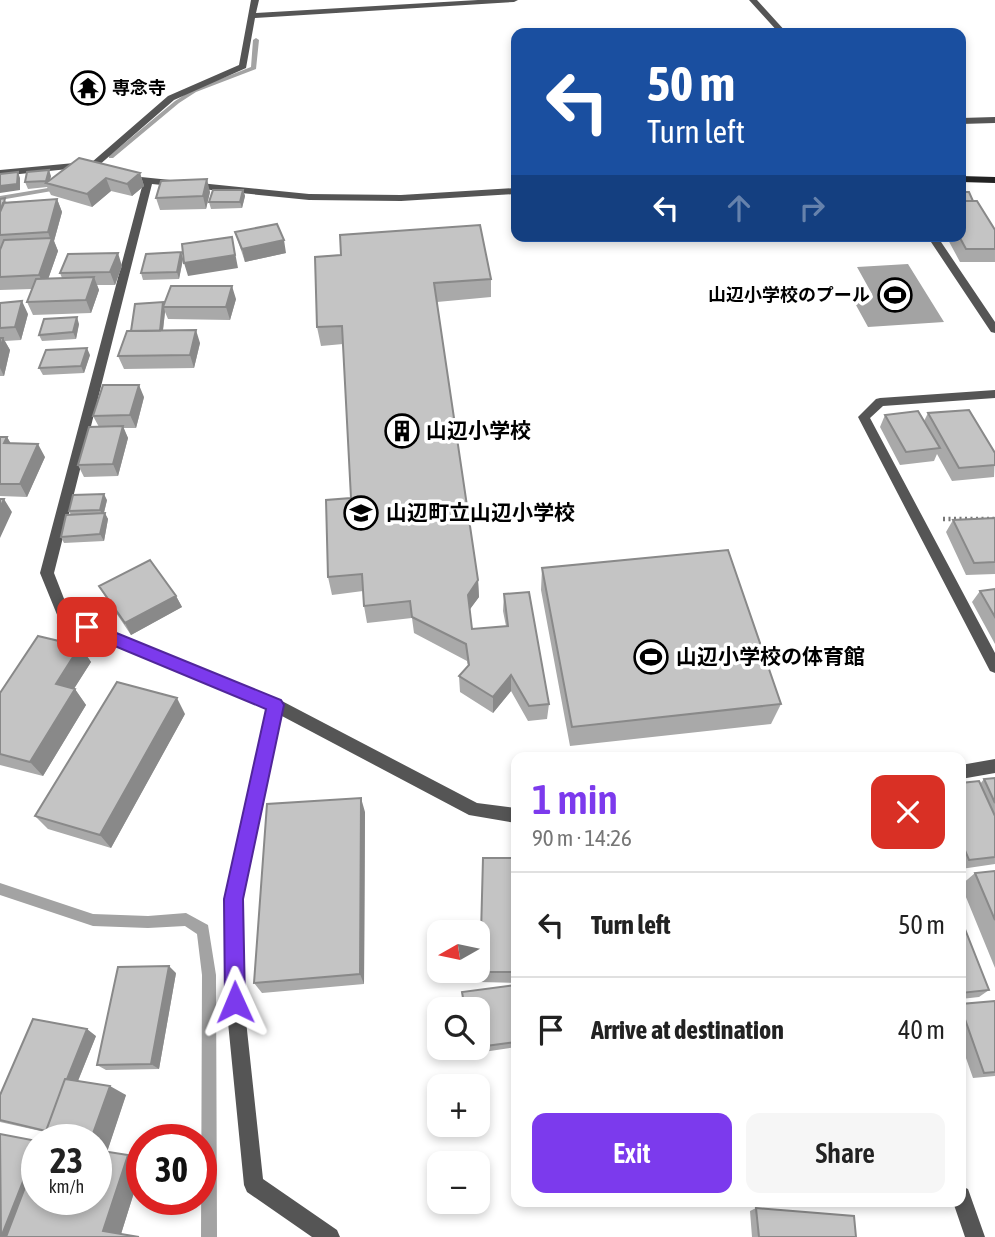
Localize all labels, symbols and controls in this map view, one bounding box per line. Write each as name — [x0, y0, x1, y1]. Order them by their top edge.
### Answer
text: 50 m — [647, 55, 735, 111]
icon: left — [532, 56, 623, 147]
temple icon: 専念寺 — [69, 69, 107, 107]
place label: 専念寺 — [112, 77, 166, 98]
text: Turn left — [647, 113, 745, 150]
icon: left — [647, 189, 685, 227]
icon: ahead — [720, 189, 758, 227]
icon: right — [793, 189, 831, 227]
sports icon: 山辺小学校のプール — [876, 276, 914, 314]
place label: 山辺小学校のプール — [708, 284, 870, 305]
building icon: 山辺小学校 — [383, 412, 421, 450]
place label: 山辺小学校 — [426, 418, 531, 442]
school or university icon: 山辺町立山辺小学校 — [342, 494, 380, 532]
place label: 山辺町立山辺小学校 — [386, 500, 575, 524]
pin — [57, 597, 117, 657]
icon: arrive — [68, 608, 106, 646]
sports icon: 山辺小学校の体育館 — [632, 638, 670, 676]
place label: 山辺小学校の体育館 — [676, 644, 865, 668]
text: 1 min — [532, 775, 618, 823]
button: close — [871, 775, 945, 849]
text: 90 m · 14:26 — [532, 825, 632, 851]
icon: left — [532, 906, 570, 944]
text: Turn left — [591, 910, 671, 940]
text: 50 m — [898, 910, 945, 940]
north arrow — [427, 920, 490, 984]
map controls — [427, 920, 490, 1214]
position arrow — [198, 965, 272, 1039]
button: search — [427, 997, 490, 1060]
icon: arrive — [532, 1011, 570, 1049]
text: Arrive at destination — [591, 1015, 784, 1045]
text: 40 m — [898, 1015, 945, 1045]
button: + — [427, 1074, 490, 1137]
button: Exit — [532, 1113, 732, 1193]
button: Share — [746, 1113, 945, 1193]
speed limit sign: 30 — [126, 1124, 217, 1215]
text: 23 — [50, 1140, 83, 1180]
button: − — [427, 1151, 490, 1214]
text: km/h — [49, 1176, 84, 1197]

